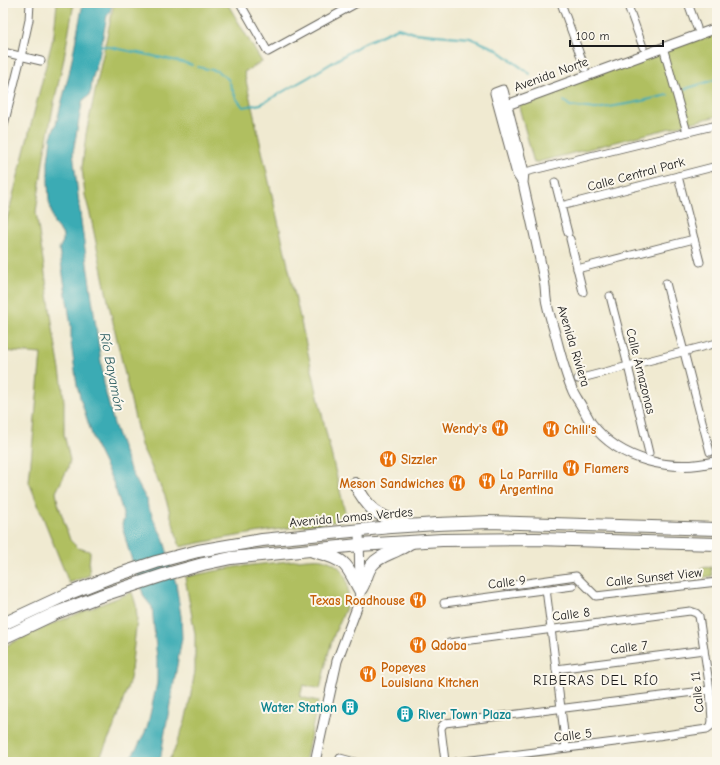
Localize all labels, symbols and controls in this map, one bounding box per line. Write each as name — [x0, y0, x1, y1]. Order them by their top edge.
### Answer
scale bar — [570, 22, 663, 48]
text: 100 m — [576, 29, 609, 43]
street label: Avenida Norte — [512, 53, 591, 94]
street label: Calle Central Park — [586, 154, 687, 194]
street label: Avenida Riviera — [554, 303, 594, 389]
street label: Calle Amazonas — [623, 327, 659, 415]
water label: Río Bayamón — [96, 331, 128, 413]
restaurant icon: Wendy's — [490, 418, 510, 438]
restaurant icon: Chili's — [541, 419, 561, 439]
place label: Wendy's — [442, 421, 487, 436]
place label: Chili's — [564, 422, 597, 437]
restaurant icon: Sizzler — [378, 449, 398, 469]
place label: Sizzler — [401, 452, 438, 467]
restaurant icon: Flamers — [561, 458, 581, 478]
place label: Flamers — [584, 461, 629, 476]
place label: La Parrilla Argentina — [500, 467, 558, 497]
restaurant icon: La Parrilla Argentina — [477, 471, 497, 491]
restaurant icon: Meson Sandwiches — [447, 473, 467, 493]
place label: Meson Sandwiches — [340, 476, 444, 491]
street label: Avenida Lomas Verdes — [289, 504, 413, 530]
street label: Calle Sunset View — [605, 564, 703, 589]
street label: Calle 9 — [487, 572, 527, 592]
restaurant icon: Texas Roadhouse — [408, 590, 428, 610]
place label: Texas Roadhouse — [310, 593, 406, 608]
street label: Calle 8 — [551, 604, 591, 624]
restaurant icon: Qdoba — [408, 635, 428, 655]
street label: Calle 7 — [610, 637, 648, 657]
place label: Qdoba — [431, 638, 467, 653]
place label: Popeyes Louisiana Kitchen — [381, 660, 479, 690]
restaurant icon: Popeyes Louisiana Kitchen — [358, 664, 378, 684]
street label: Calle 11 — [687, 671, 707, 713]
district label: RIBERAS DEL RÍO — [533, 672, 659, 689]
building icon: Water Station — [340, 697, 360, 717]
place label: Water Station — [261, 700, 337, 715]
building icon: River Town Plaza — [395, 704, 415, 724]
place label: River Town Plaza — [418, 707, 511, 722]
street label: Calle 5 — [553, 725, 593, 745]

